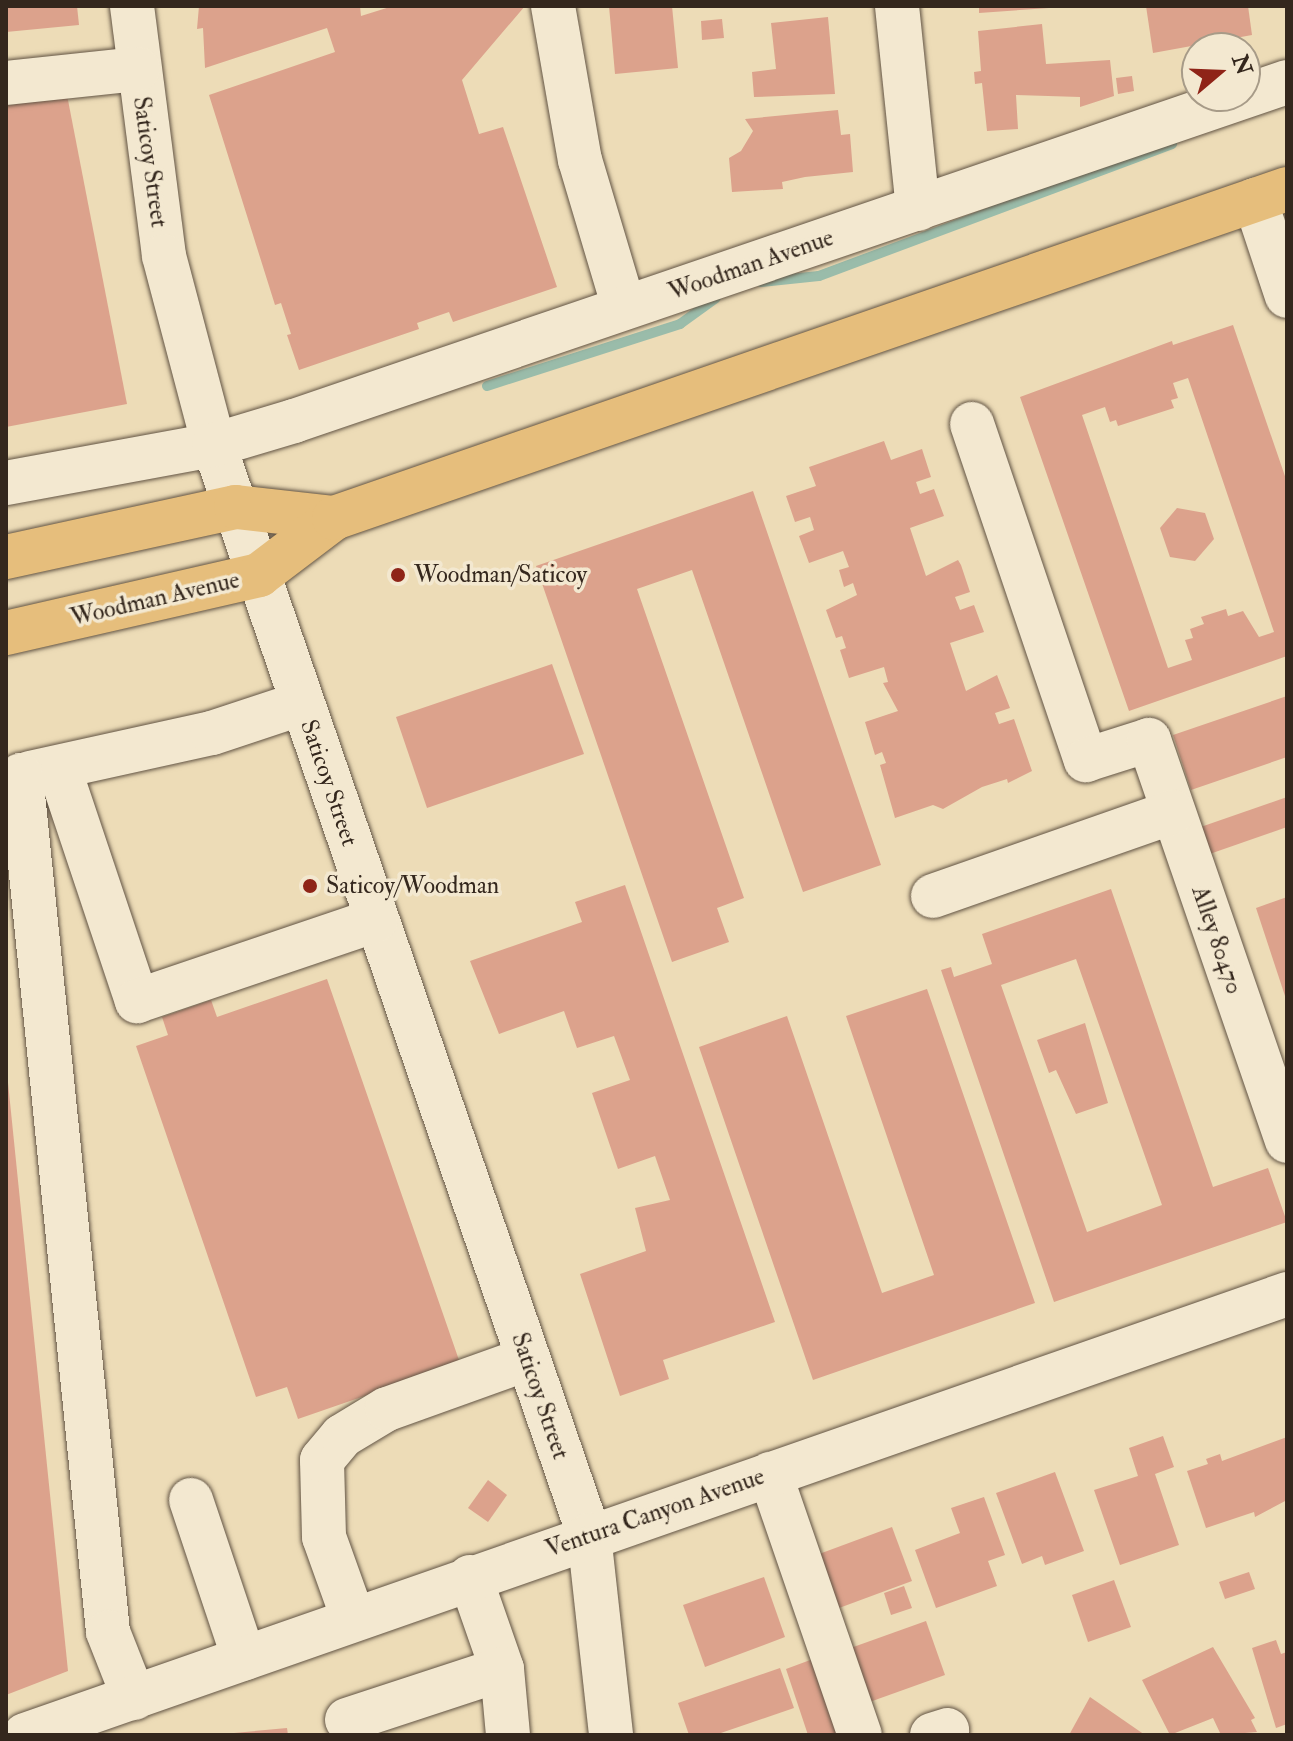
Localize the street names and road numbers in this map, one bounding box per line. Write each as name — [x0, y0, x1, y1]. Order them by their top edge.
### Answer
street label: Saticoy Street — [127, 95, 173, 229]
street label: Woodman Avenue — [665, 223, 837, 307]
street label: Woodman Avenue — [68, 566, 242, 632]
street label: Saticoy Street — [294, 716, 364, 850]
street label: Alley 80470 — [1185, 882, 1249, 998]
street label: Saticoy Street — [505, 1329, 575, 1463]
street label: Ventura Canyon Avenue — [542, 1462, 768, 1564]

